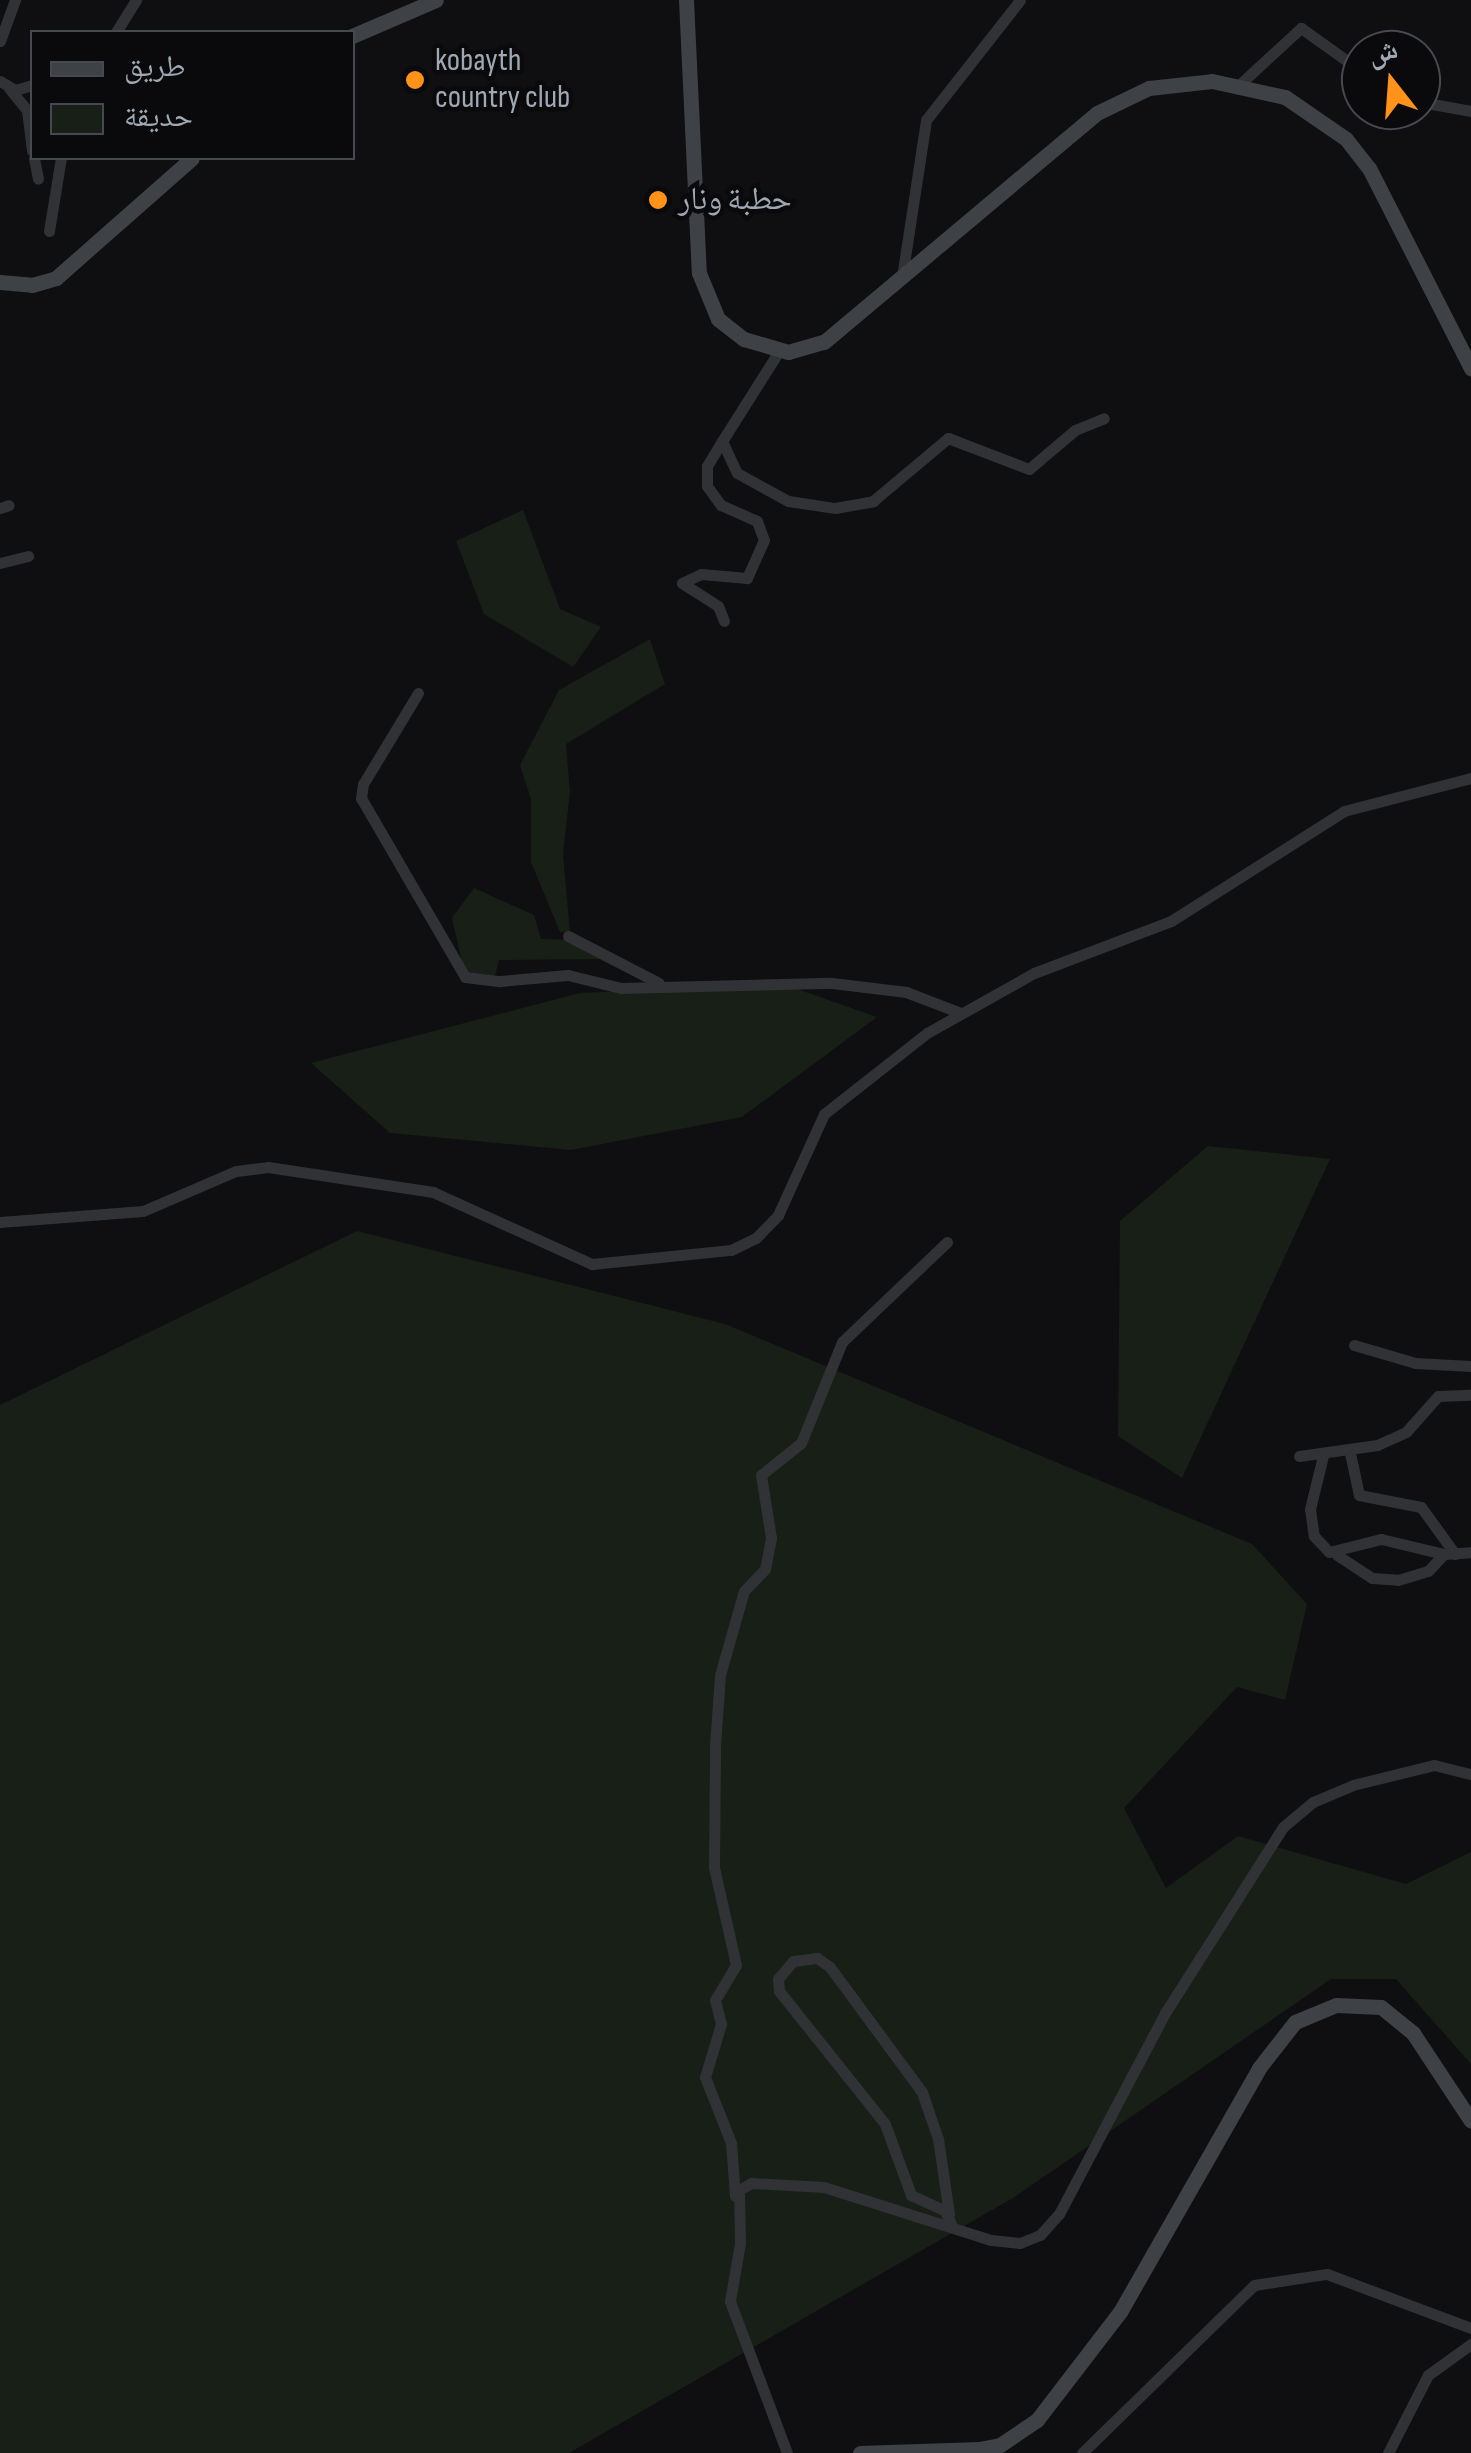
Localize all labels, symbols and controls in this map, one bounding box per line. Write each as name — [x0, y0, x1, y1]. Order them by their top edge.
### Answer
legend — [30, 30, 355, 160]
north arrow — [1341, 30, 1441, 130]
text: ش — [1364, 33, 1402, 73]
place label: kobayth country club — [435, 43, 570, 118]
text: طريق — [124, 49, 185, 85]
marker: kobayth country club — [404, 69, 426, 91]
text: حديقة — [124, 99, 193, 135]
place label: حطبة ونار — [678, 181, 792, 219]
marker: حطبة ونار — [647, 189, 669, 211]

